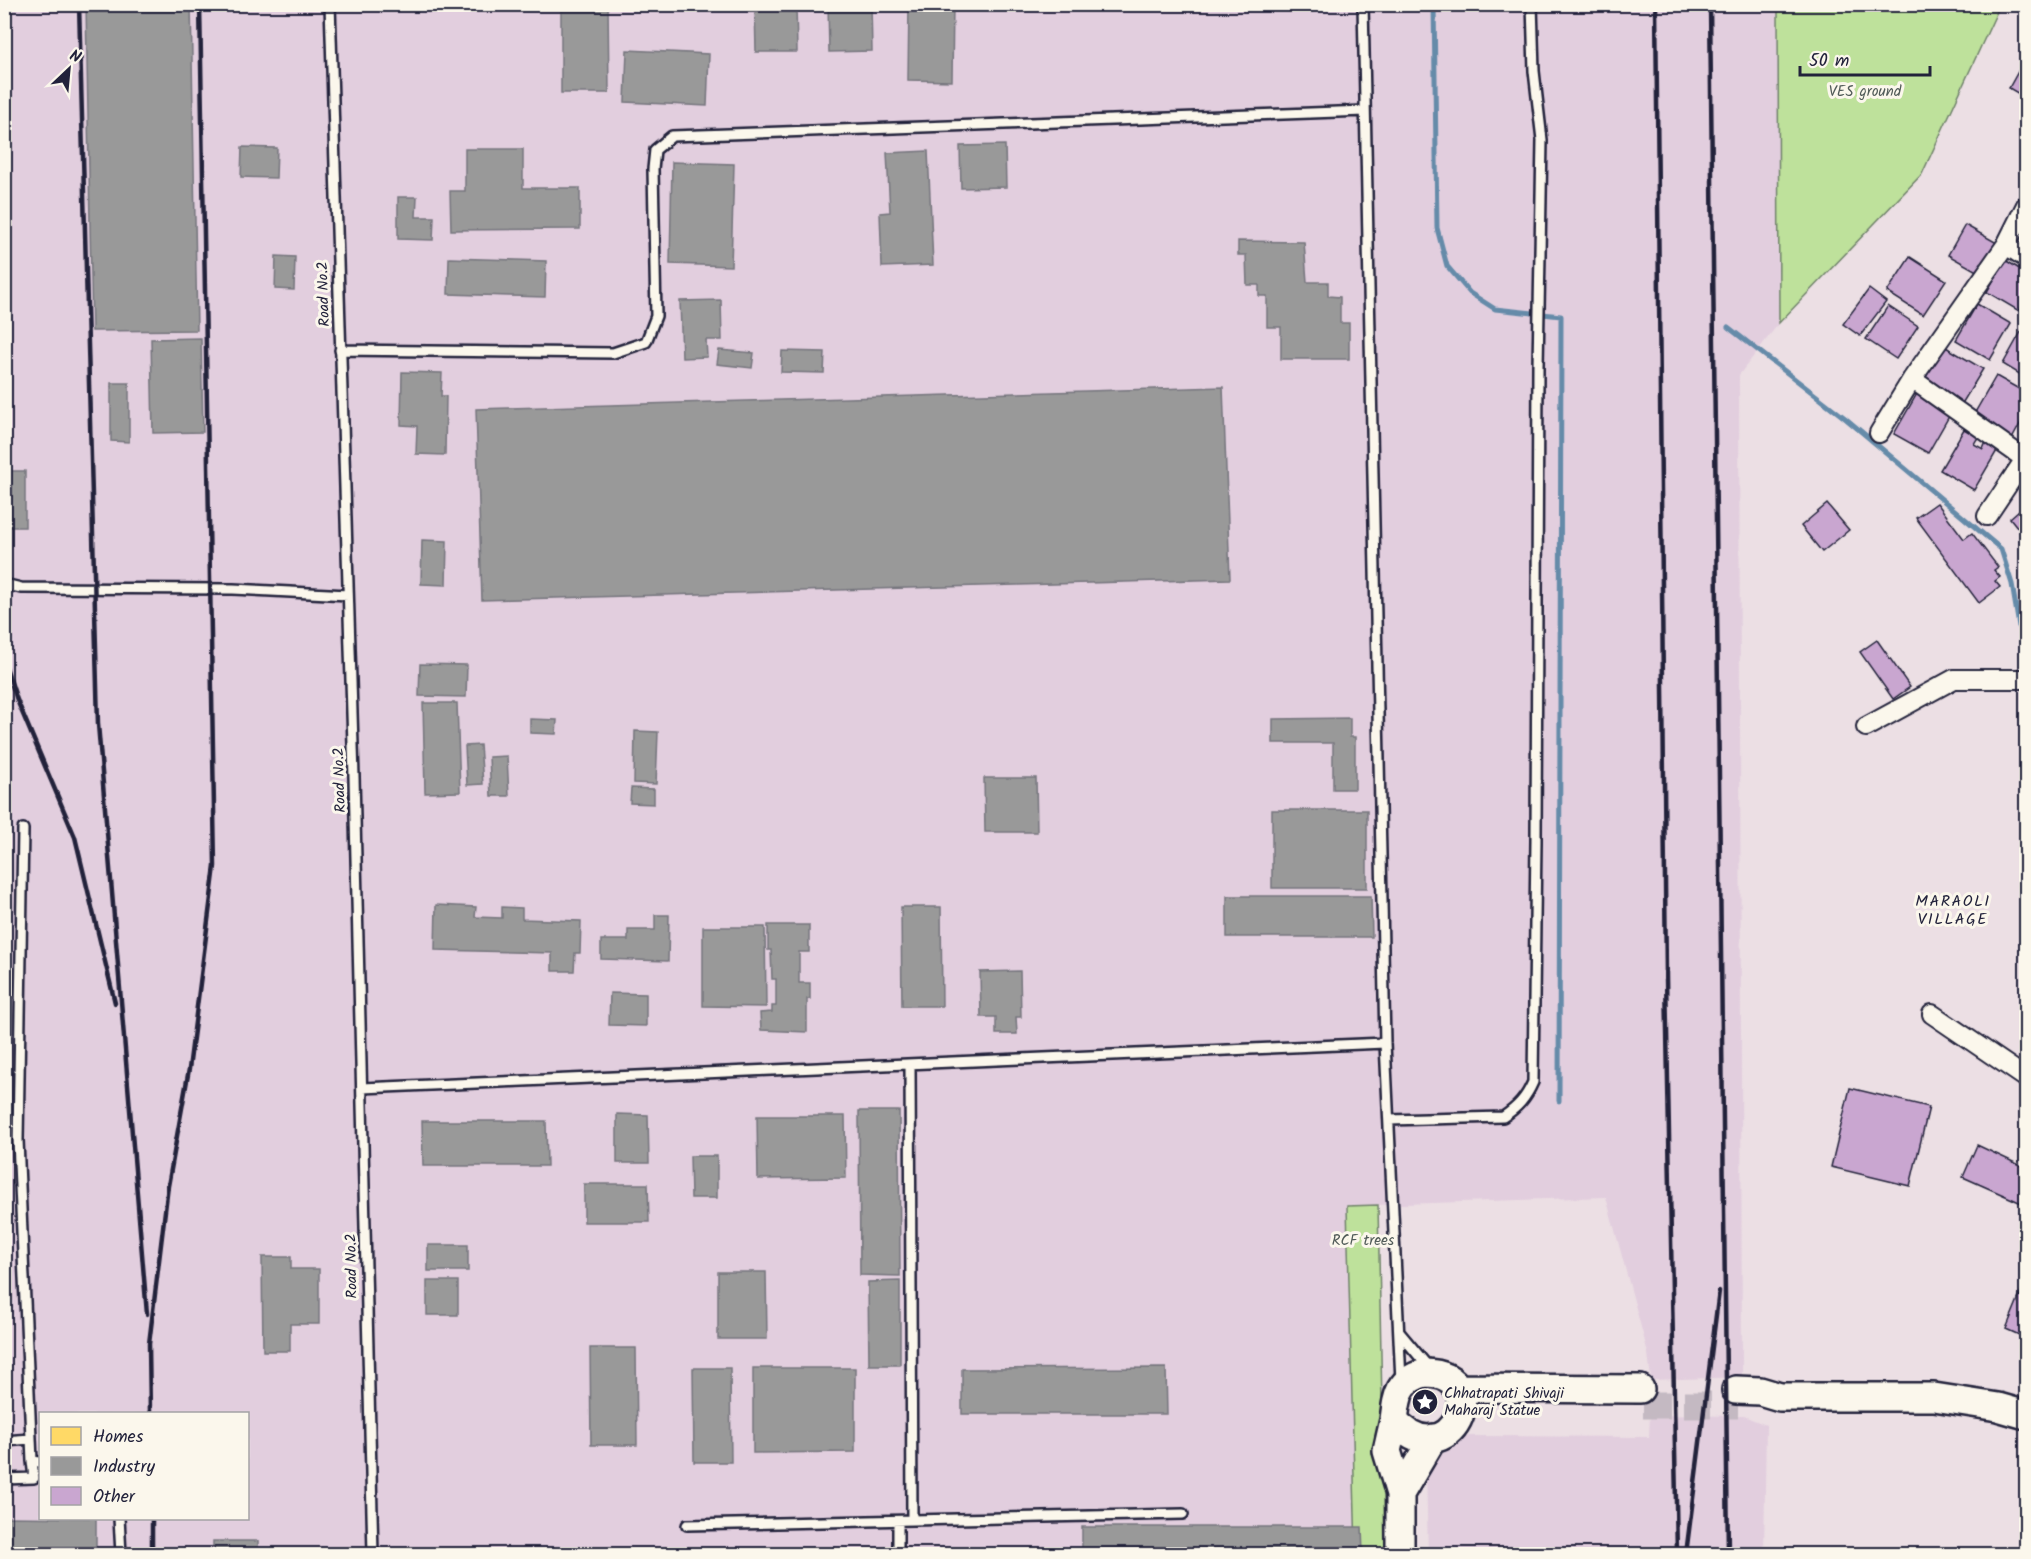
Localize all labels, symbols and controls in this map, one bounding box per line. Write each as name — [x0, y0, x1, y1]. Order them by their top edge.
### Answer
north arrow — [39, 39, 99, 99]
scale bar — [1800, 39, 1930, 77]
text: N — [65, 43, 85, 70]
text: 50 m — [1809, 47, 1849, 76]
park label: VES ground — [1829, 80, 1902, 104]
street label: Road No.2 — [311, 261, 337, 327]
street label: Road No.2 — [327, 747, 353, 813]
district label: MARAOLI VILLAGE — [1915, 889, 1991, 932]
park label: RCF trees — [1332, 1229, 1395, 1253]
street label: Road No.2 — [339, 1233, 365, 1299]
place label: Chhatrapati Shivaji Maharaj Statue — [1444, 1382, 1565, 1423]
place icon: Chhatrapati Shivaji Maharaj Statue — [1410, 1387, 1440, 1417]
legend — [39, 1412, 249, 1520]
text: Homes — [93, 1423, 144, 1452]
text: Industry — [93, 1453, 155, 1482]
text: Other — [93, 1483, 136, 1512]

